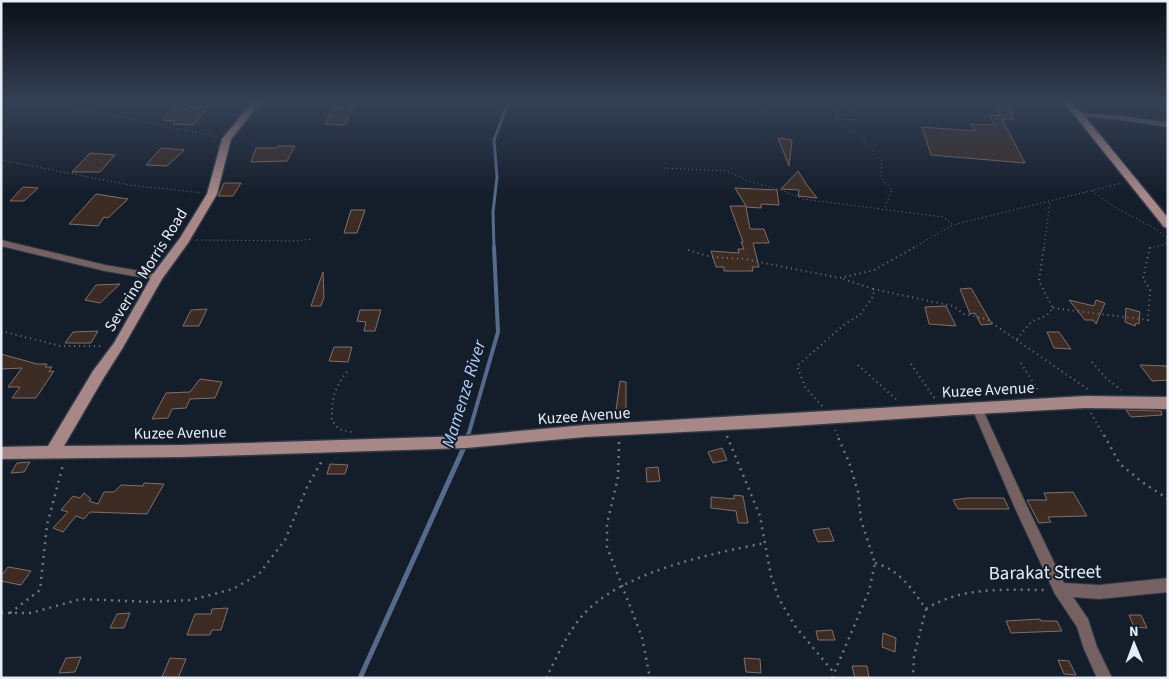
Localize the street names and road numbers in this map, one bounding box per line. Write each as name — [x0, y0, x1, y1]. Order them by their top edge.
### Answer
street label: Severino Morris Road — [99, 204, 193, 336]
street label: Kuzee Avenue — [941, 377, 1035, 403]
street label: Kuzee Avenue — [537, 402, 631, 430]
street label: Kuzee Avenue — [133, 421, 227, 445]
street label: Barakat Street — [988, 559, 1102, 587]

